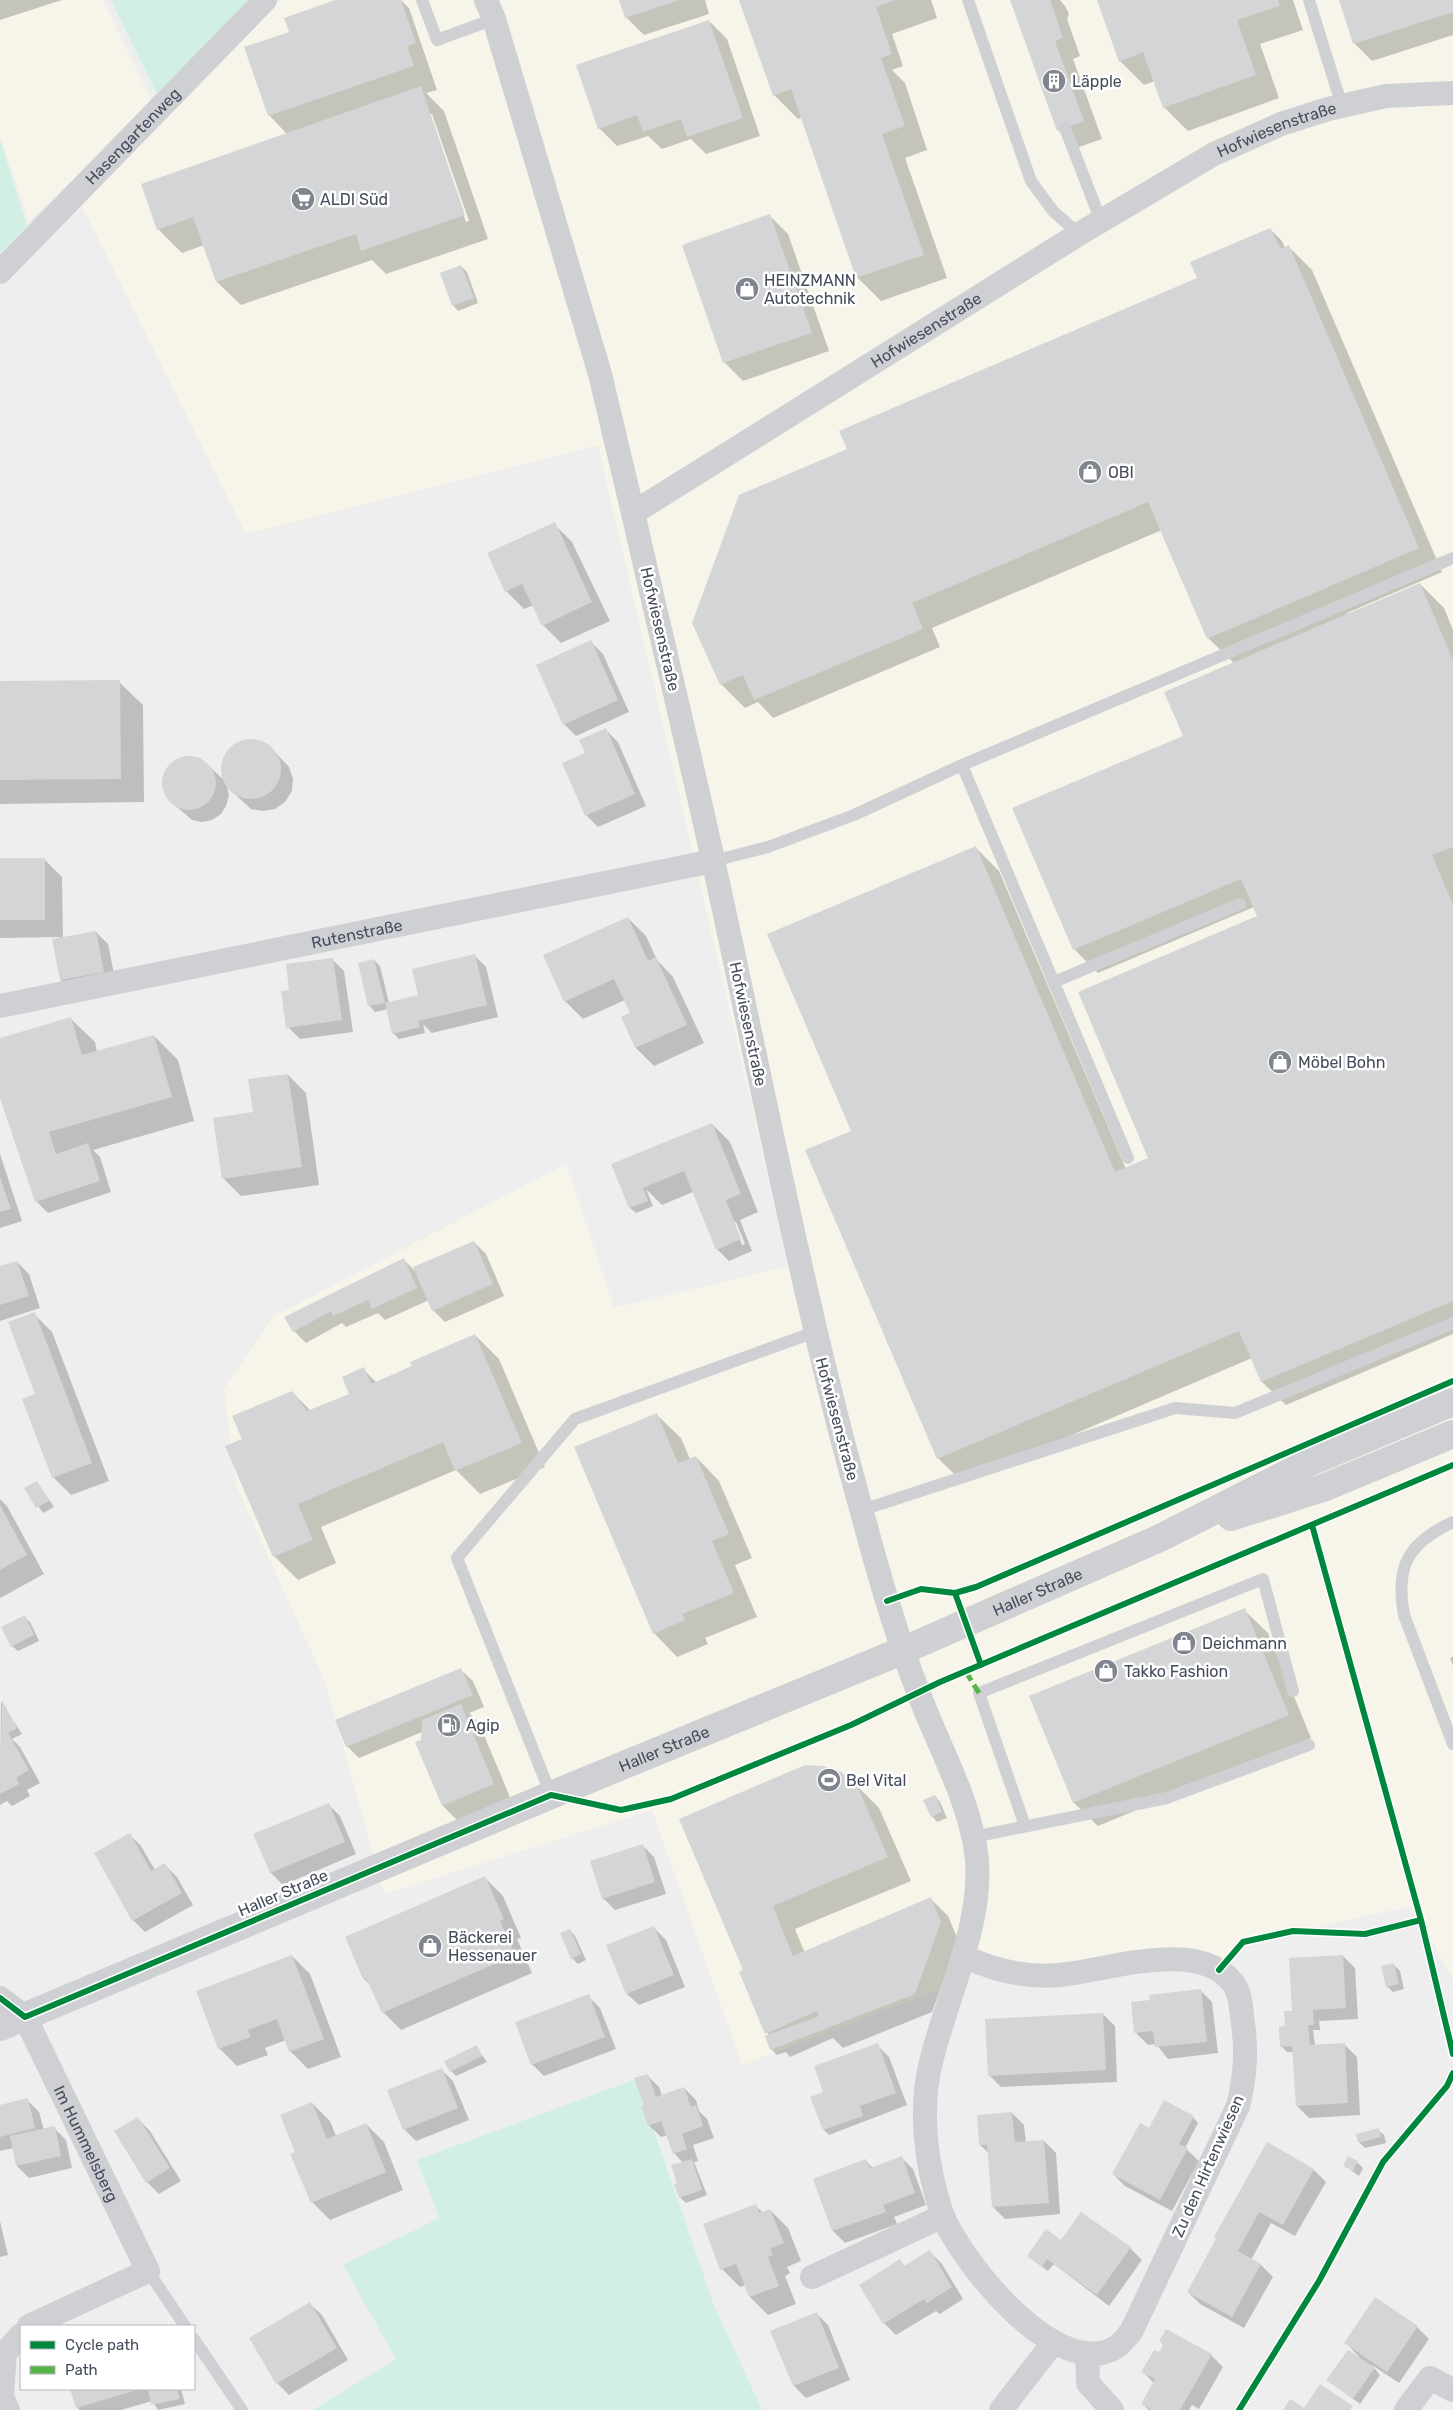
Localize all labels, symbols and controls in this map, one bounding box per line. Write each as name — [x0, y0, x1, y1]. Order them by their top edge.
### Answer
building icon: Läpple — [1041, 68, 1067, 94]
place label: Läpple — [1072, 72, 1122, 91]
street label: Hasengartenweg — [81, 84, 184, 188]
street label: Hofwiesenstraße — [1214, 98, 1338, 161]
supermarket icon: ALDI Süd — [290, 186, 316, 212]
place label: ALDI Süd — [320, 190, 388, 209]
place label: HEINZMANN Autotechnik — [764, 271, 856, 308]
shop icon: HEINZMANN Autotechnik — [734, 276, 760, 302]
street label: Hofwiesenstraße — [867, 288, 985, 372]
shop icon: OBI — [1077, 459, 1103, 485]
place label: OBI — [1108, 463, 1134, 482]
street label: Hofwiesenstraße — [636, 565, 684, 693]
street label: Rutenstraße — [309, 915, 404, 952]
street label: Hofwiesenstraße — [726, 960, 770, 1088]
shop icon: Möbel Bohn — [1267, 1049, 1293, 1075]
place label: Möbel Bohn — [1298, 1053, 1386, 1072]
street label: Hofwiesenstraße — [811, 1355, 863, 1483]
street label: Haller Straße — [990, 1564, 1085, 1620]
shop icon: Deichmann — [1171, 1630, 1197, 1656]
place label: Deichmann — [1202, 1634, 1287, 1653]
shop icon: Takko Fashion — [1093, 1658, 1119, 1684]
place label: Takko Fashion — [1124, 1662, 1228, 1681]
fuel station icon: Agip — [436, 1712, 462, 1738]
place label: Agip — [466, 1716, 500, 1735]
street label: Haller Straße — [616, 1722, 712, 1776]
sports icon: Bel Vital — [816, 1767, 842, 1793]
place label: Bel Vital — [846, 1771, 906, 1790]
street label: Haller Straße — [235, 1865, 331, 1921]
place label: Bäckerei Hessenauer — [448, 1928, 537, 1965]
shop icon: Bäckerei Hessenauer — [417, 1933, 443, 1959]
street label: Im Hummelsberg — [50, 2082, 123, 2205]
street label: Zu den Hirtenwiesen — [1168, 2092, 1248, 2240]
legend — [20, 2325, 195, 2390]
text: Cycle path — [65, 2336, 139, 2354]
text: Path — [65, 2361, 98, 2379]

